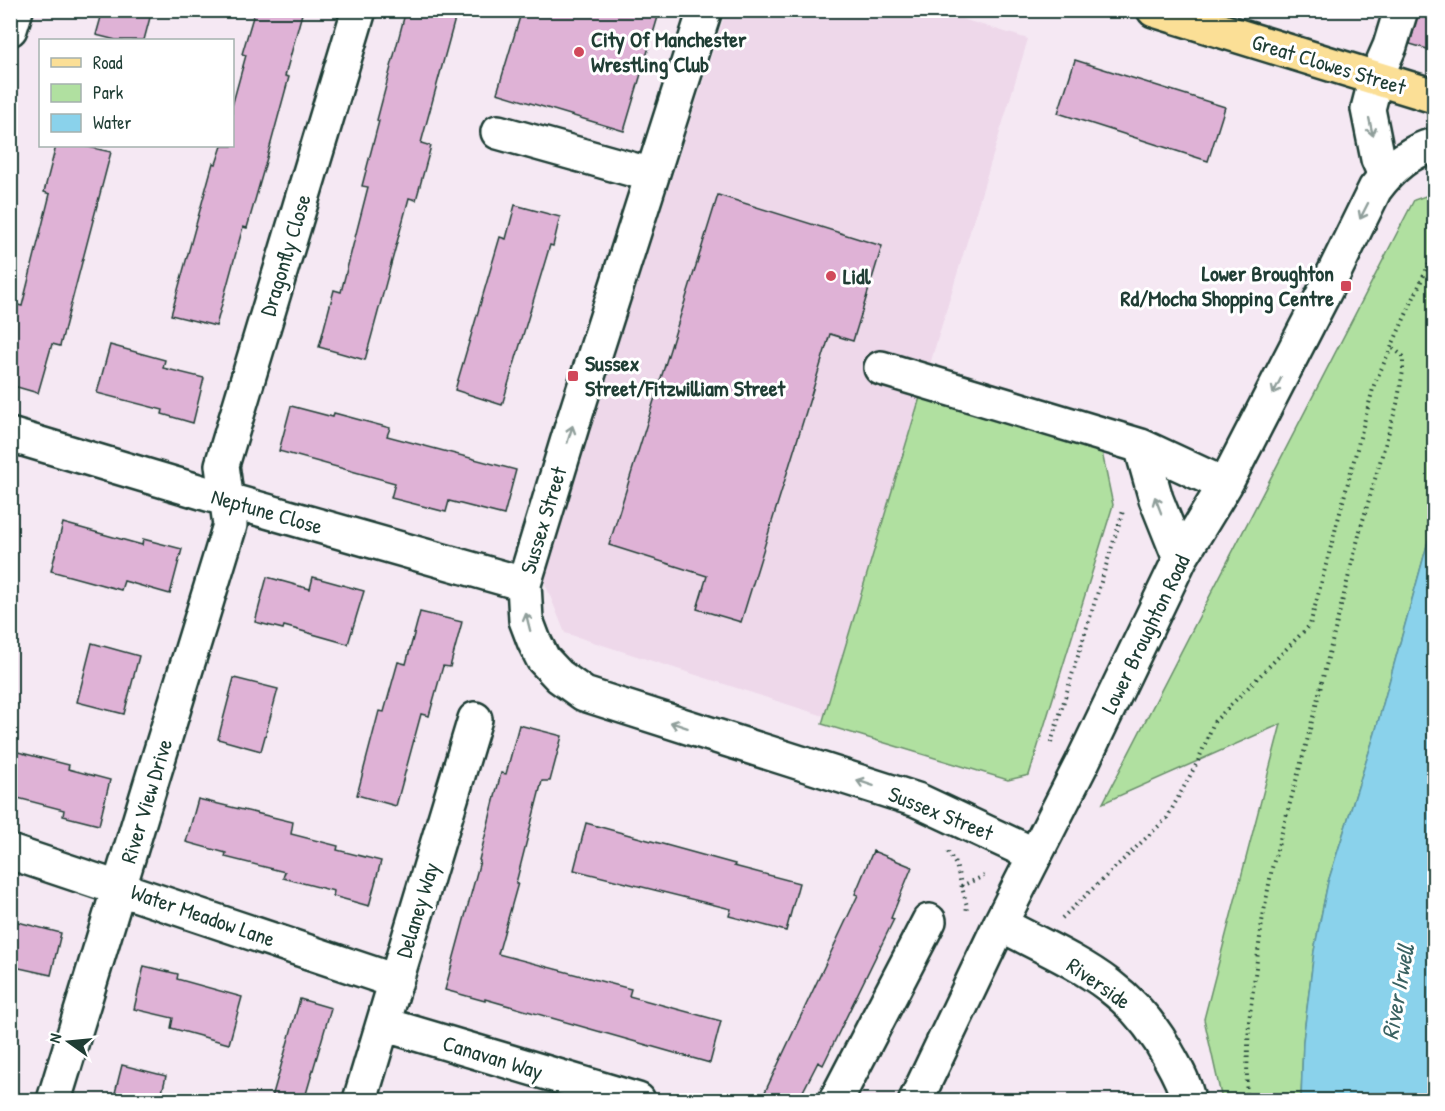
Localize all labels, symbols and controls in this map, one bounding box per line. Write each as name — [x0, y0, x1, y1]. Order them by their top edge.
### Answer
place label: City Of Manchester Wrestling Club — [591, 24, 747, 80]
street label: Great Clowes Street — [1248, 26, 1410, 102]
legend — [39, 39, 234, 147]
marker: City Of Manchester Wrestling Club — [572, 45, 586, 59]
text: Road — [93, 50, 123, 75]
text: Park — [93, 80, 124, 105]
text: Water — [93, 110, 131, 135]
one-way arrow — [1366, 117, 1377, 136]
street label: Dragonfly Close — [252, 190, 318, 320]
one-way arrow — [1357, 201, 1369, 219]
place label: Lower Broughton Rd/Mocha Shopping Centre — [1120, 258, 1334, 314]
place label: Lidl — [843, 261, 872, 291]
marker: Lidl — [824, 269, 838, 283]
marker: Lower Broughton Rd/Mocha Shopping Centre — [1339, 279, 1353, 293]
place label: Sussex Street/Fitzwilliam Street — [585, 348, 787, 403]
marker: Sussex Street/Fitzwilliam Street — [566, 369, 580, 383]
one-way arrow — [1271, 376, 1282, 394]
one-way arrow — [565, 425, 576, 444]
street label: Sussex Street — [512, 462, 574, 577]
street label: Neptune Close — [208, 481, 326, 541]
one-way arrow — [1152, 496, 1163, 515]
street label: Lower Broughton Road — [1094, 549, 1197, 718]
one-way arrow — [522, 612, 534, 631]
one-way arrow — [670, 718, 689, 729]
street label: River View Drive — [113, 735, 179, 867]
one-way arrow — [856, 777, 875, 788]
street label: Sussex Street — [884, 778, 998, 848]
street label: Delaney Way — [388, 859, 446, 961]
street label: Water Meadow Lane — [127, 876, 279, 954]
water label: River Irwell — [1373, 940, 1421, 1042]
street label: Riverside — [1061, 950, 1137, 1016]
north arrow — [39, 1012, 99, 1072]
street label: Canavan Way — [439, 1028, 547, 1086]
text: N — [43, 1031, 66, 1045]

